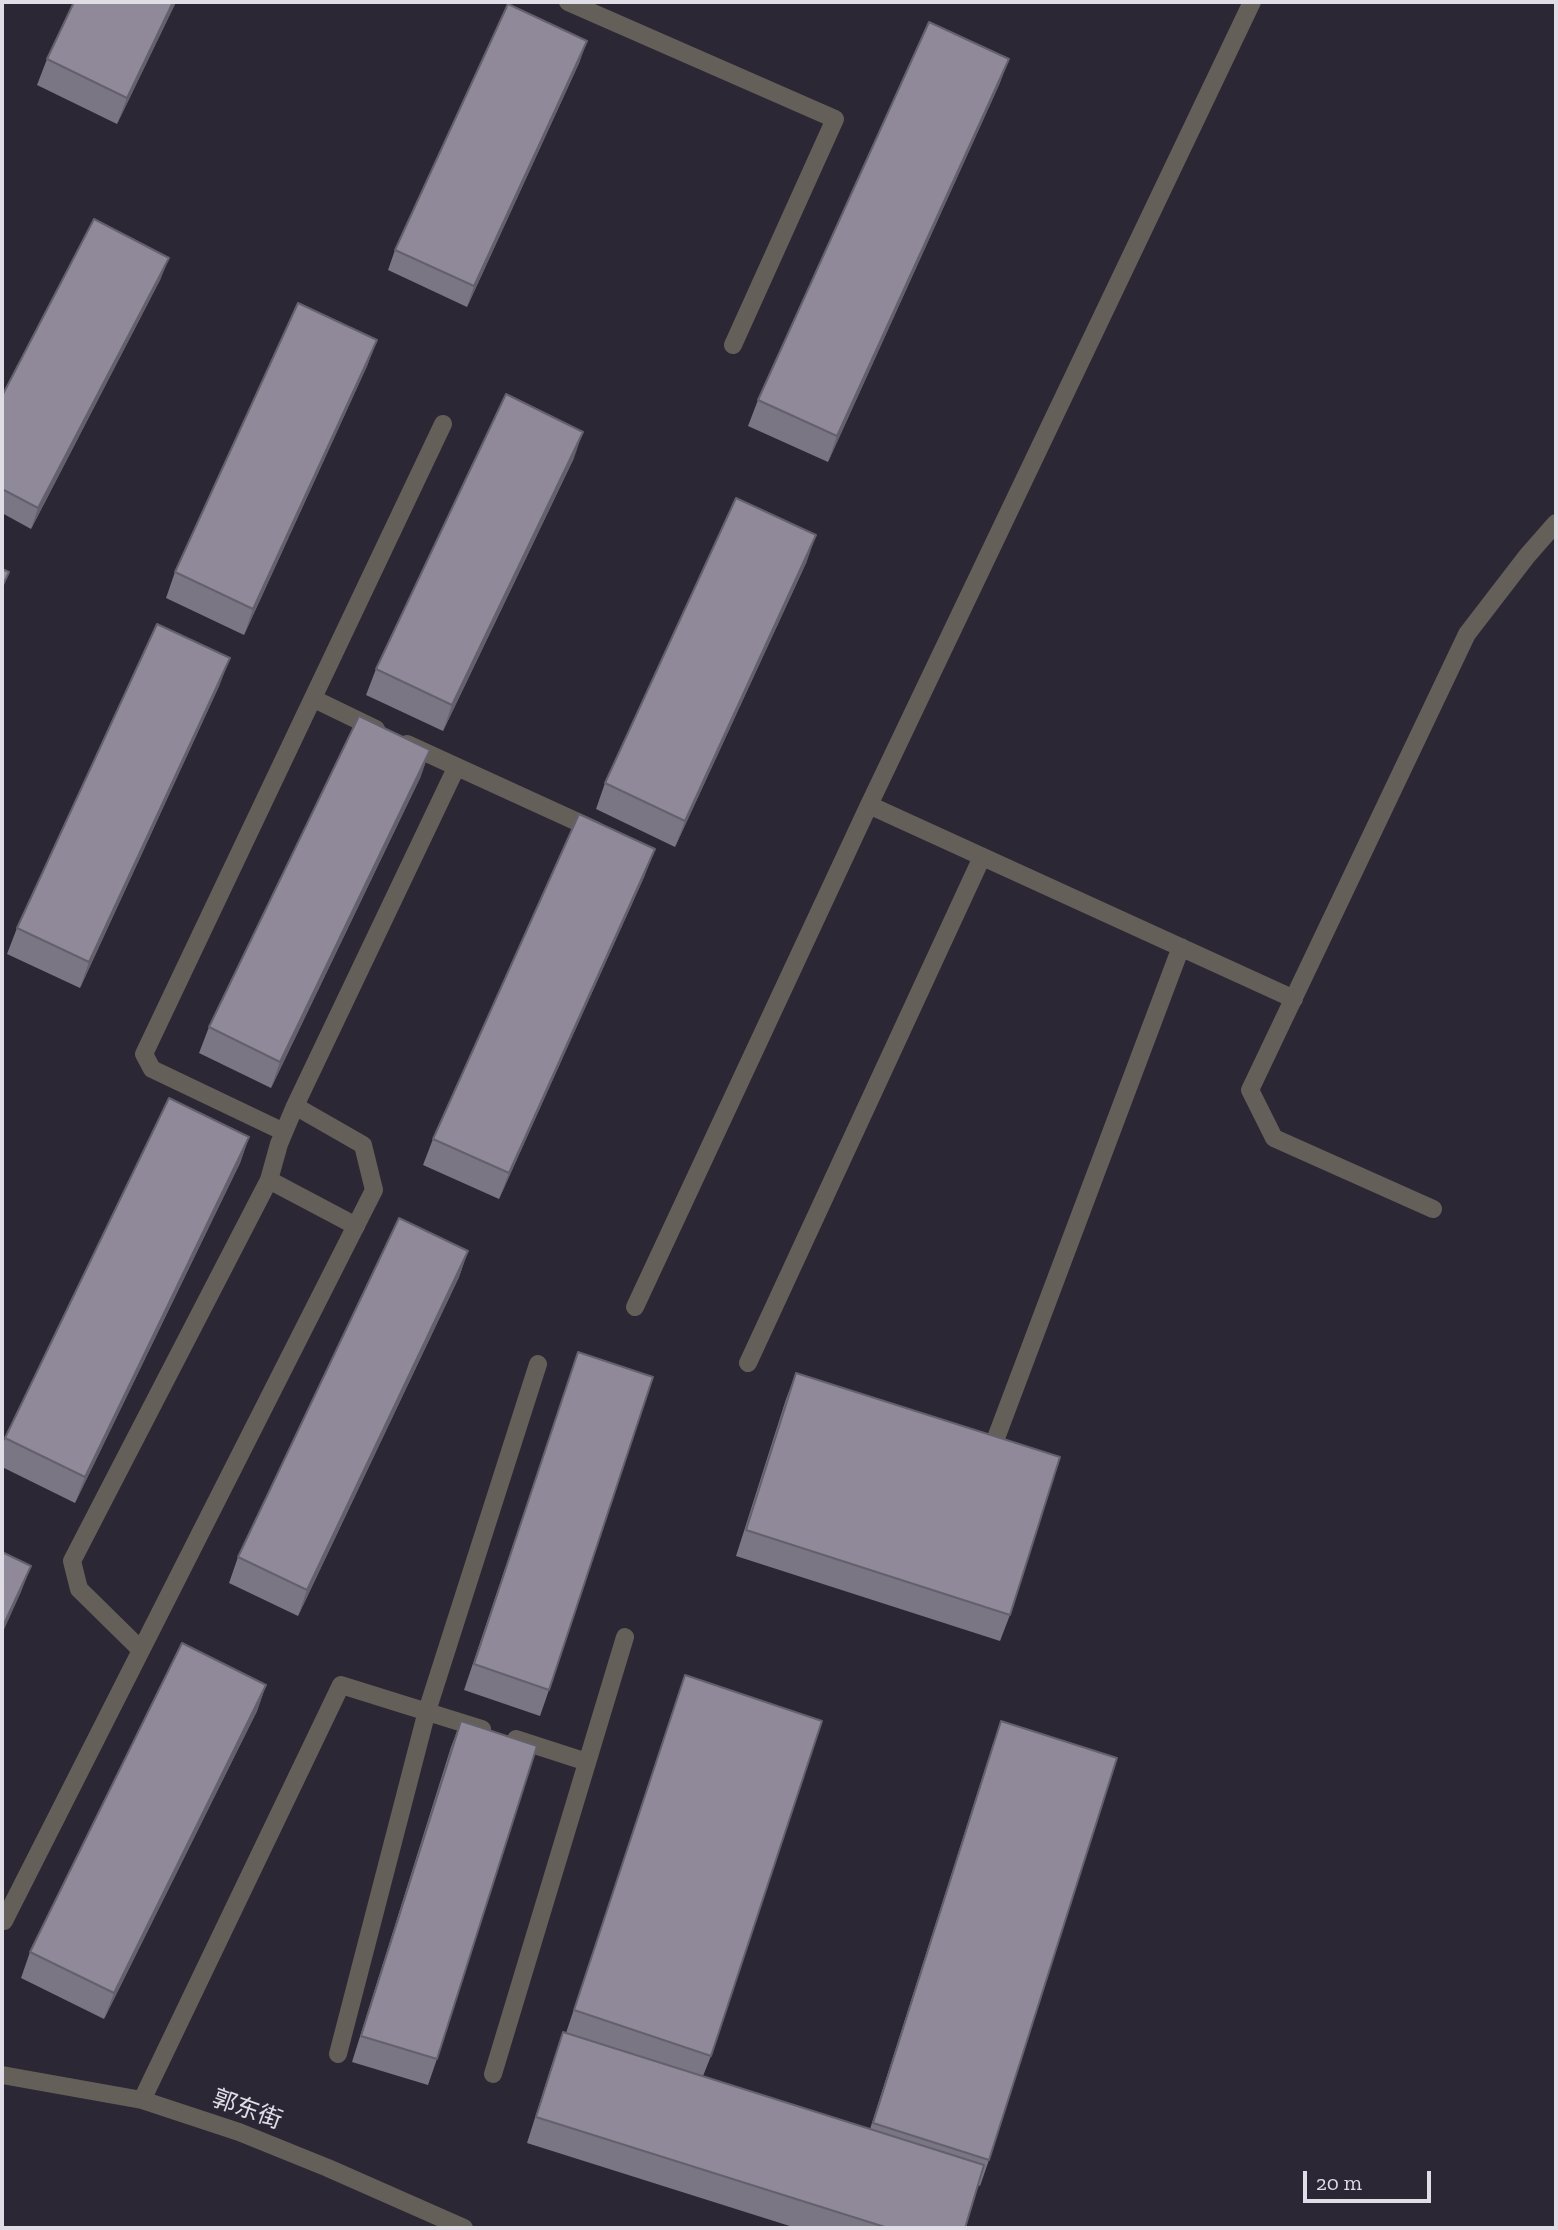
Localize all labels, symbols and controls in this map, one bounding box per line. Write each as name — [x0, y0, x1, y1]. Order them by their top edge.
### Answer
street label: 郭东街 — [208, 2084, 286, 2136]
scale bar — [1306, 2156, 1434, 2200]
text: 20 m — [1316, 2170, 1362, 2195]

